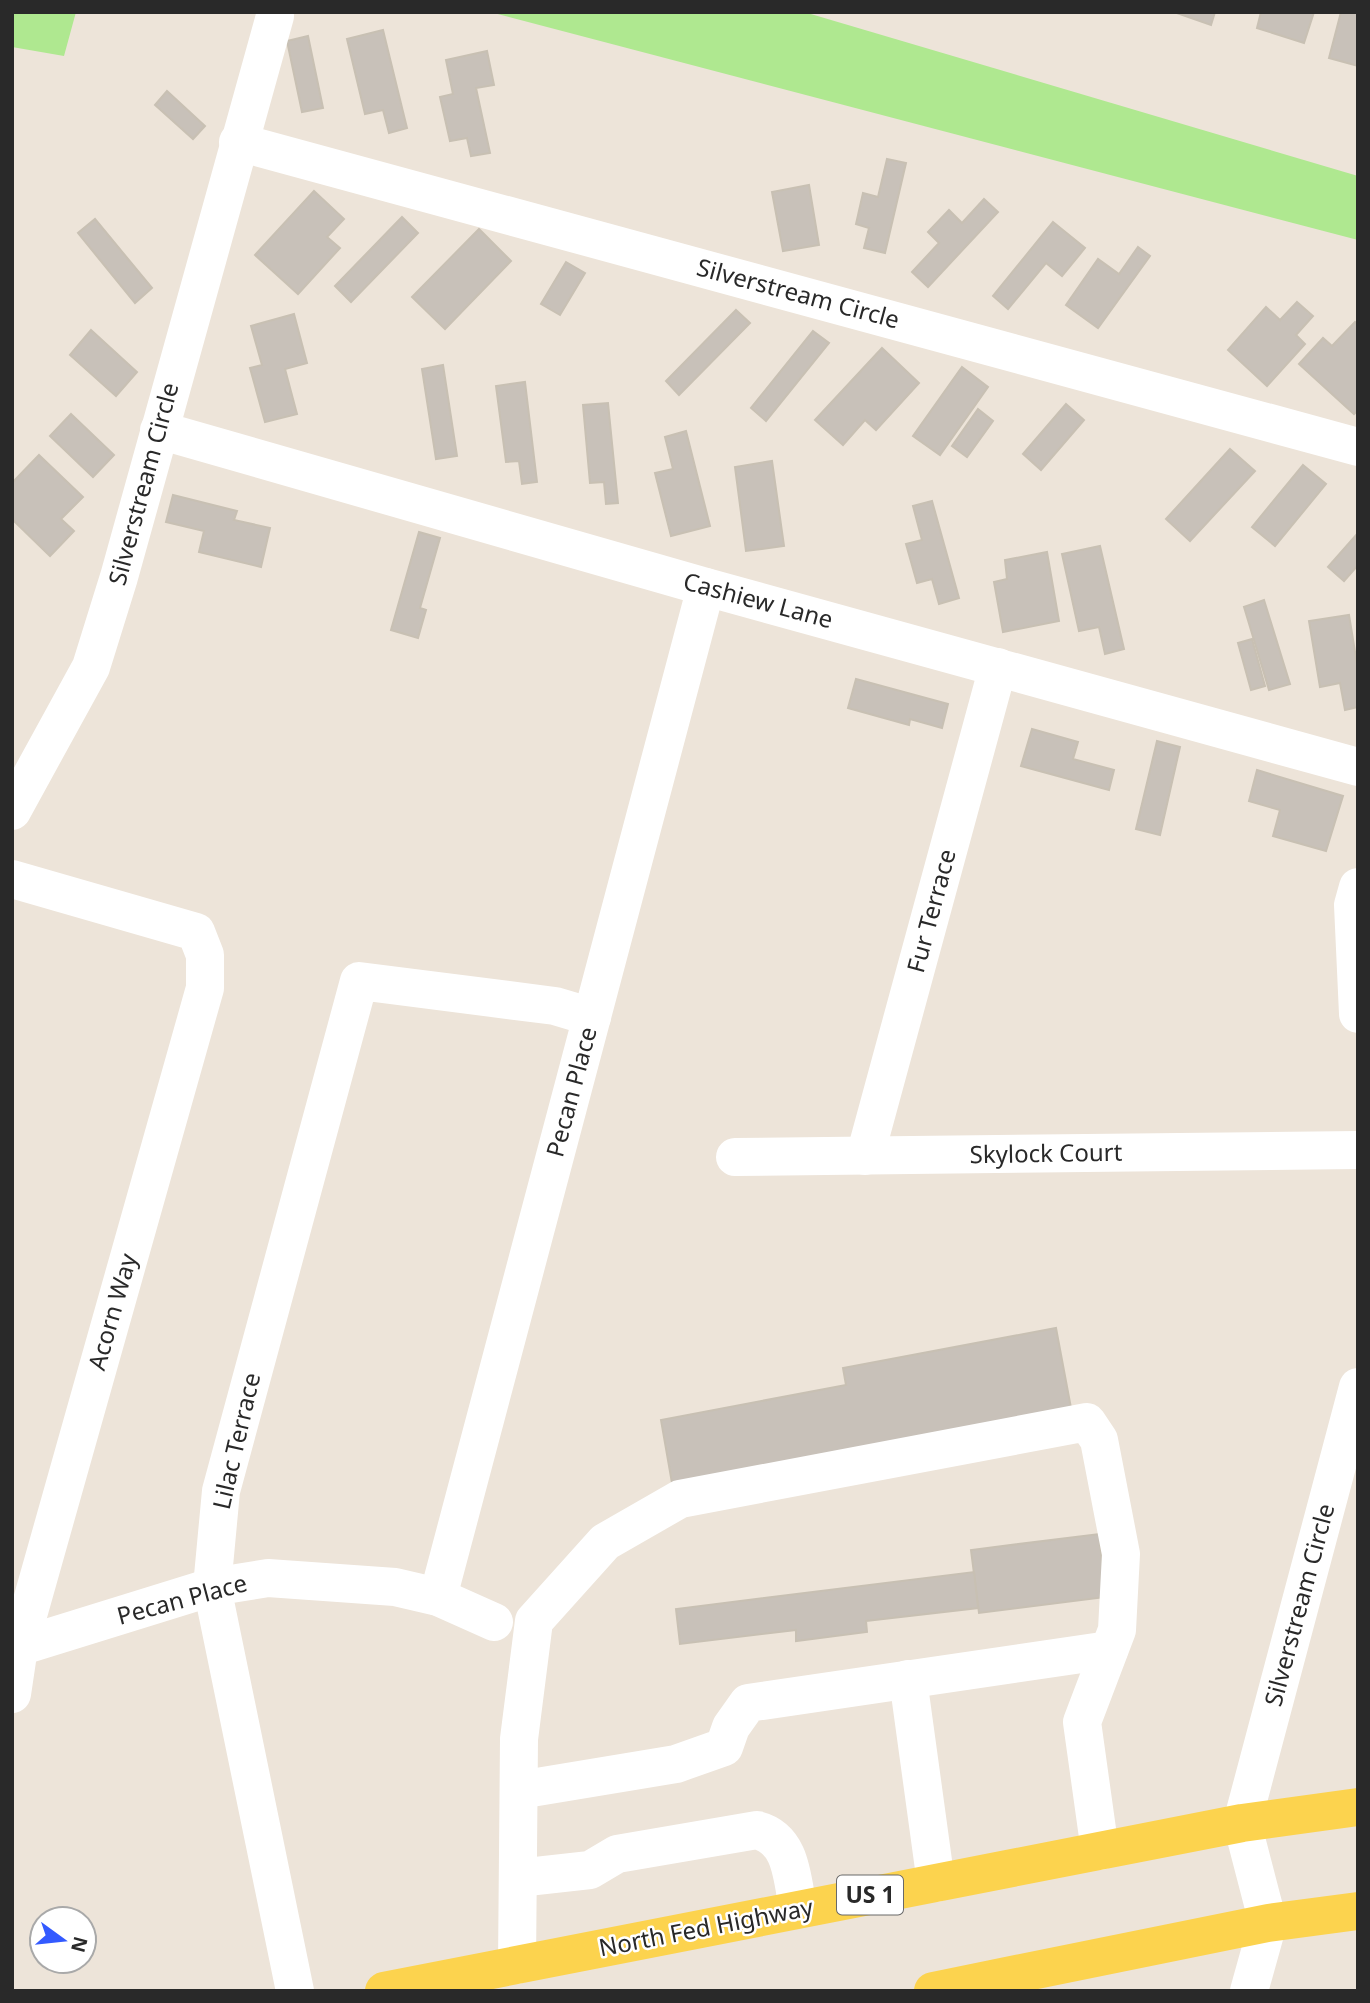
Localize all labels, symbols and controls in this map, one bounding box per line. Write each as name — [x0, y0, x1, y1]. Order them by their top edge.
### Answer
street label: Silverstream Circle — [693, 250, 903, 335]
street label: Silverstream Circle — [100, 379, 185, 589]
street label: Cashiew Lane — [680, 564, 837, 635]
street label: Fur Terrace — [898, 845, 963, 976]
street label: Pecan Place — [537, 1023, 604, 1160]
street label: Skylock Court — [969, 1135, 1123, 1170]
street label: Acorn Way — [79, 1249, 144, 1374]
street label: Lilac Terrace — [204, 1369, 267, 1512]
street label: Silverstream Circle — [1256, 1500, 1341, 1710]
street label: Pecan Place — [113, 1565, 250, 1632]
road number: US 1 — [837, 1876, 903, 1914]
street label: North Fed Highway — [596, 1889, 816, 1963]
north arrow — [28, 1905, 98, 1975]
text: N — [65, 1934, 94, 1955]

